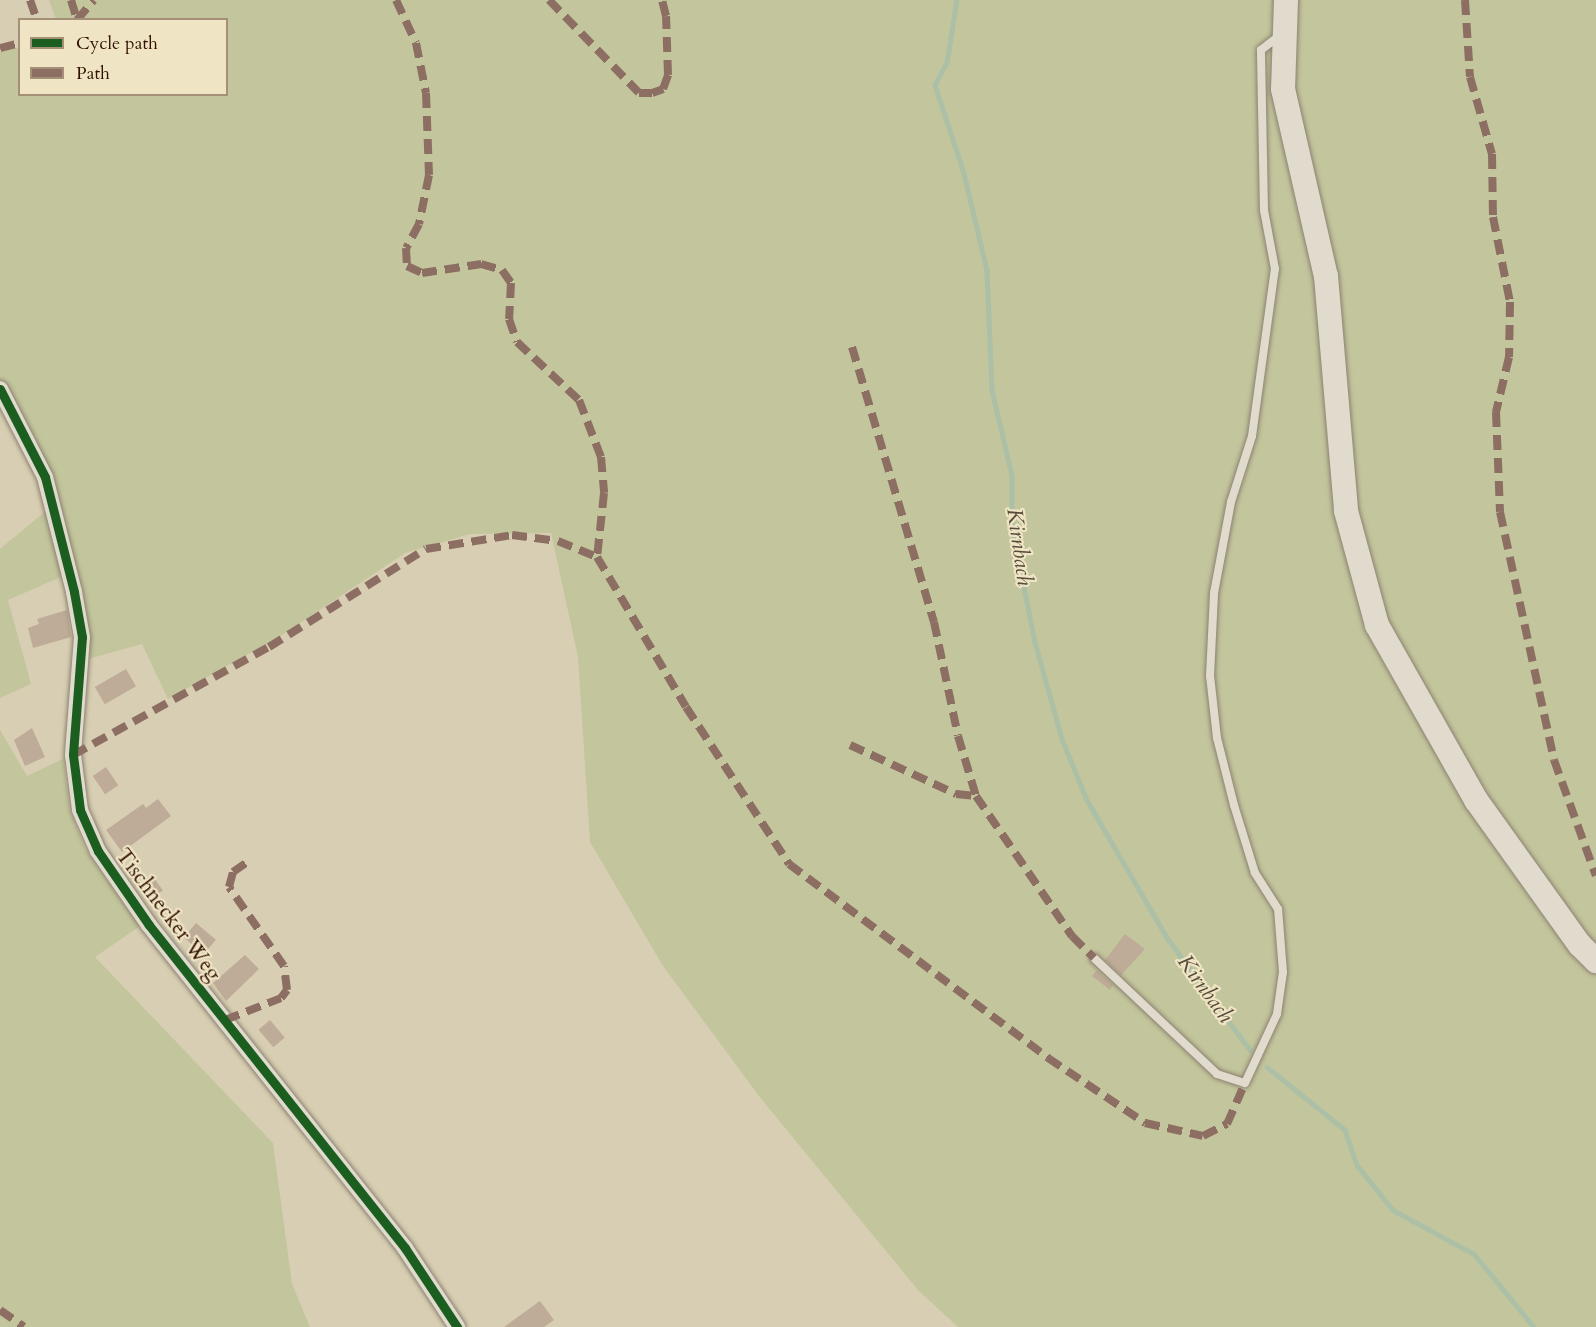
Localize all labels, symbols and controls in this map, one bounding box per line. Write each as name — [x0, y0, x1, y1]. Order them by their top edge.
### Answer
legend — [18, 18, 228, 96]
text: Cycle path — [76, 31, 158, 56]
text: Path — [76, 61, 110, 86]
water label: Kirnbach — [1001, 507, 1037, 587]
street label: Tischnecker Weg — [110, 844, 226, 986]
water label: Kirnbach — [1171, 950, 1239, 1028]

